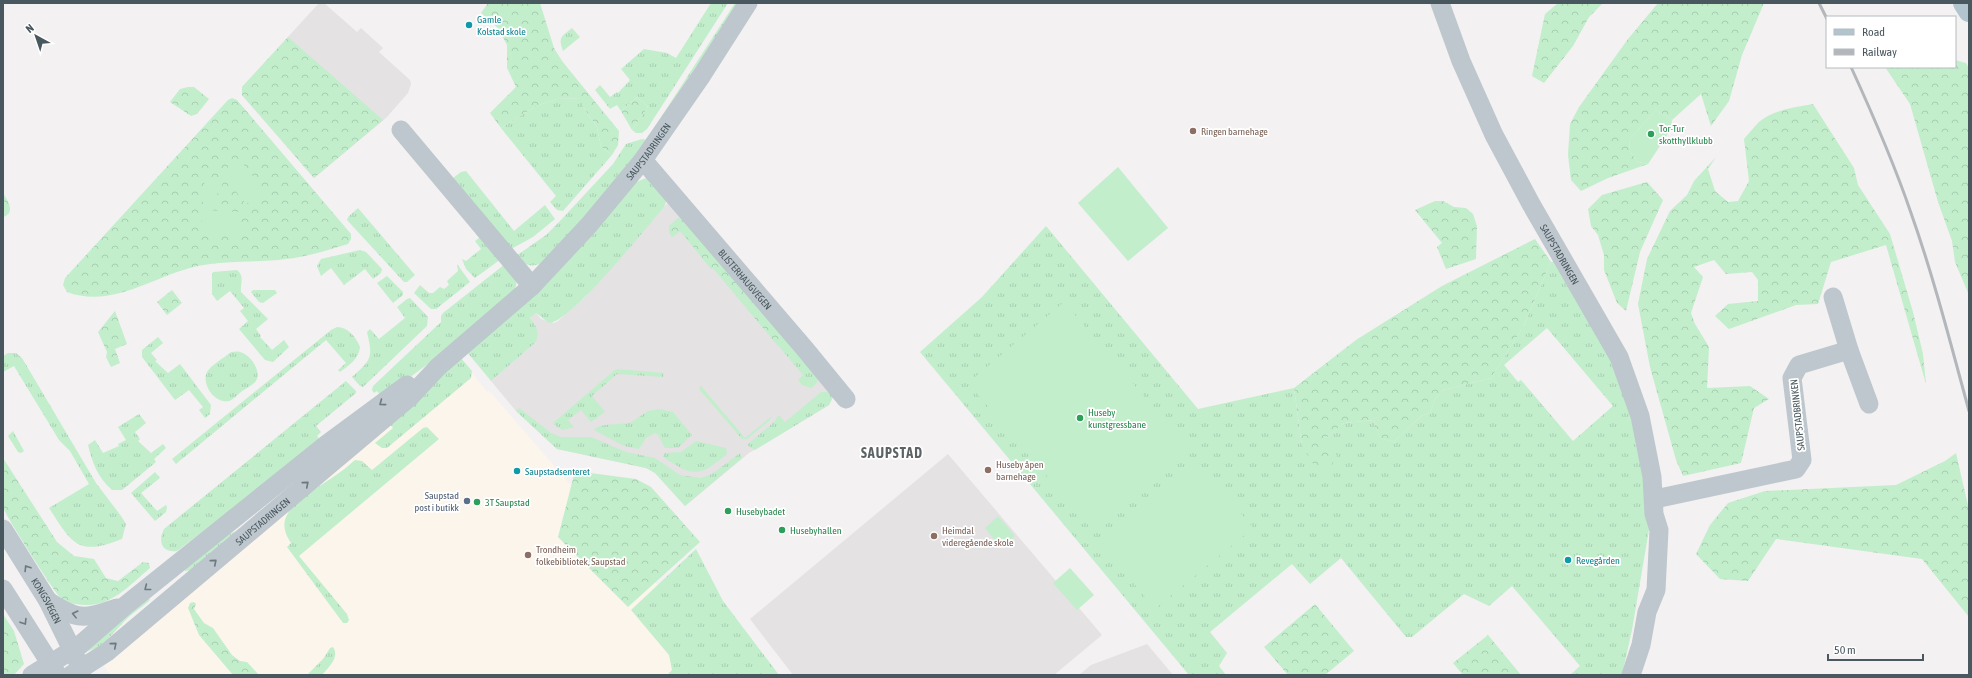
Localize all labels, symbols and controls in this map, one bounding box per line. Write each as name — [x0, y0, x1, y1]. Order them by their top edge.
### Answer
place label: Gamle Kolstad skole — [477, 14, 526, 37]
north arrow — [16, 16, 56, 56]
legend — [1826, 16, 1956, 68]
marker: Gamle Kolstad skole — [464, 20, 474, 30]
text: N — [23, 22, 36, 35]
text: Road — [1862, 25, 1885, 39]
text: Railway — [1862, 45, 1897, 59]
street label: SAUPSTADRINGEN — [624, 121, 673, 182]
place label: Tor-Tur skotthyllklubb — [1659, 123, 1713, 146]
marker: Ringen barnehage — [1188, 126, 1198, 136]
place label: Ringen barnehage — [1201, 126, 1268, 137]
marker: Tor-Tur skotthyllklubb — [1646, 129, 1656, 139]
street label: SAUPSTADRINGEN — [1538, 222, 1581, 287]
street label: BLISTERHAUGVEGEN — [716, 247, 774, 312]
street label: SAUPSTADBRINKEN — [1788, 379, 1807, 451]
one-way arrow — [379, 398, 386, 405]
place label: Huseby kunstgressbane — [1088, 407, 1147, 430]
marker: Huseby kunstgressbane — [1075, 413, 1085, 423]
district label: SAUPSTAD — [861, 445, 923, 461]
place label: Huseby åpen barnehage — [996, 459, 1044, 482]
marker: Huseby åpen barnehage — [983, 465, 993, 475]
marker: Saupstadsenteret — [512, 466, 522, 476]
place label: Saupstadsenteret — [525, 466, 590, 477]
one-way arrow — [301, 482, 308, 489]
place label: Saupstad post i butikk — [415, 490, 460, 513]
street label: SAUPSTADRINGEN — [233, 495, 292, 547]
marker: Saupstad post i butikk — [462, 496, 472, 506]
marker: 3T Saupstad — [472, 497, 482, 507]
place label: 3T Saupstad — [485, 497, 530, 508]
marker: Husebybadet — [723, 506, 733, 516]
place label: Husebybadet — [736, 506, 785, 517]
marker: Husebyhallen — [777, 525, 787, 535]
place label: Husebyhallen — [790, 525, 842, 536]
place label: Heimdal videregående skole — [942, 525, 1014, 548]
marker: Heimdal videregående skole — [929, 531, 939, 541]
place label: Trondheim folkebibliotek, Saupstad — [536, 544, 626, 567]
marker: Trondheim folkebibliotek, Saupstad — [523, 550, 533, 560]
marker: Revegården — [1563, 555, 1573, 565]
place label: Revegården — [1576, 555, 1620, 566]
one-way arrow — [209, 560, 216, 567]
one-way arrow — [24, 565, 32, 572]
street label: KONGSVEGEN — [29, 576, 63, 626]
one-way arrow — [144, 584, 151, 591]
one-way arrow — [72, 611, 78, 619]
one-way arrow — [19, 618, 27, 625]
scale bar — [1828, 636, 1923, 662]
one-way arrow — [109, 643, 117, 650]
text: 50 m — [1834, 643, 1856, 657]

